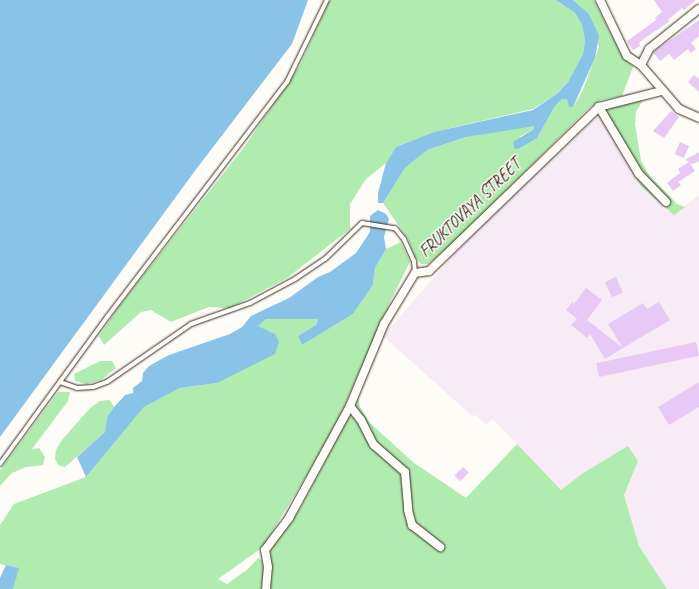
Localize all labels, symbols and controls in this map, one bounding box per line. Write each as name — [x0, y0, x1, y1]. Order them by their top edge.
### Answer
street label: FRUKTOVAYA STREET — [415, 154, 525, 262]

